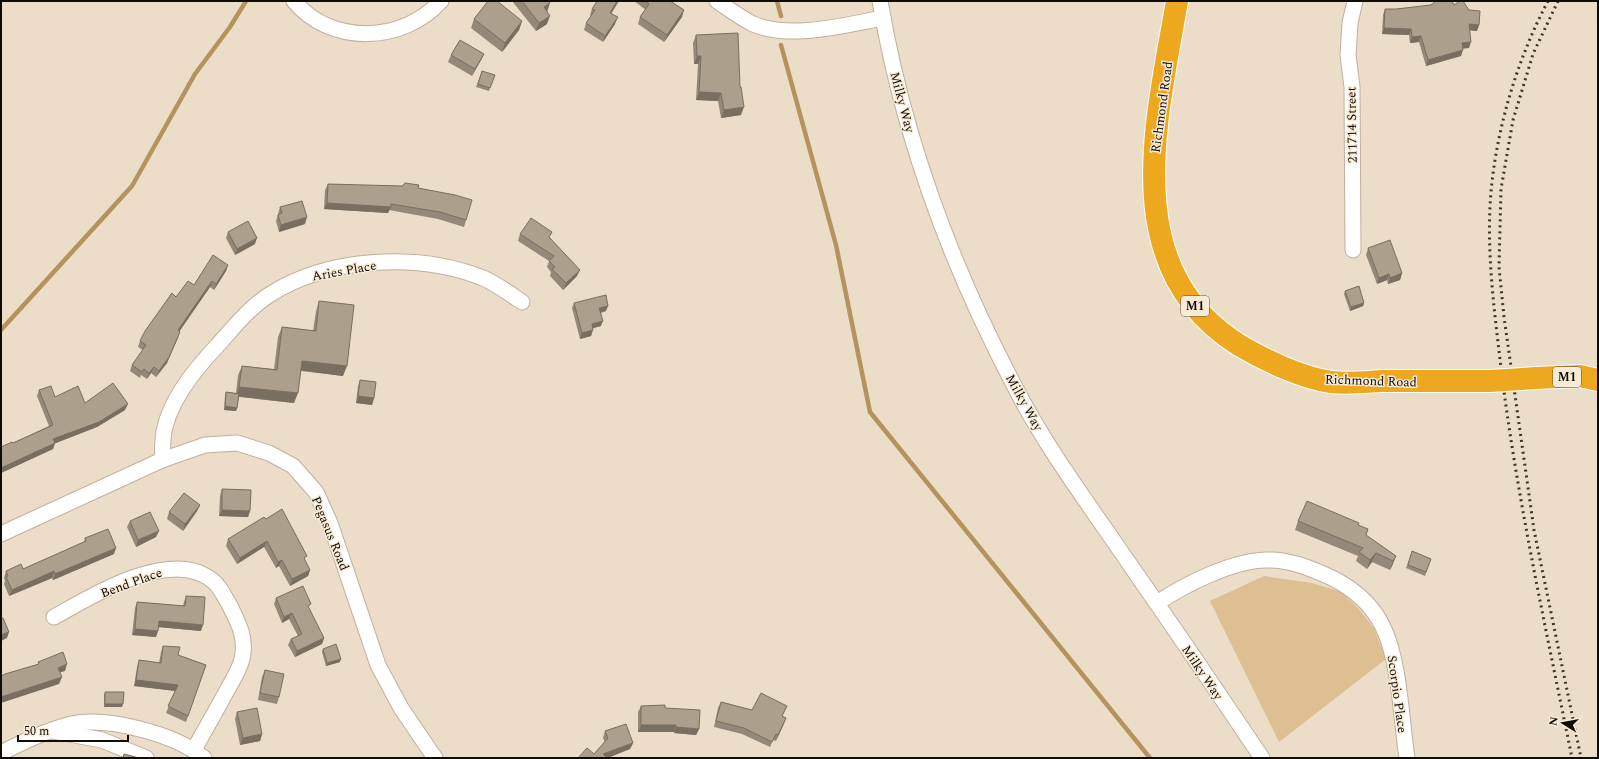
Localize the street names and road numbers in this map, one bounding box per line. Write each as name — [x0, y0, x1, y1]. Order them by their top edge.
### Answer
street label: Richmond Road — [1146, 60, 1178, 154]
street label: Milky Way — [884, 70, 920, 136]
street label: 211714 Street — [1341, 86, 1363, 163]
street label: Aries Place — [310, 255, 378, 286]
road number: M1 — [1181, 296, 1209, 316]
road number: M1 — [1553, 367, 1581, 387]
street label: Richmond Road — [1325, 369, 1417, 393]
street label: Milky Way — [1000, 370, 1048, 435]
street label: Pegasus Road — [306, 493, 354, 574]
street label: Bend Place — [98, 563, 165, 603]
street label: Milky Way — [1177, 641, 1228, 705]
street label: Scorpio Place — [1382, 654, 1412, 734]

